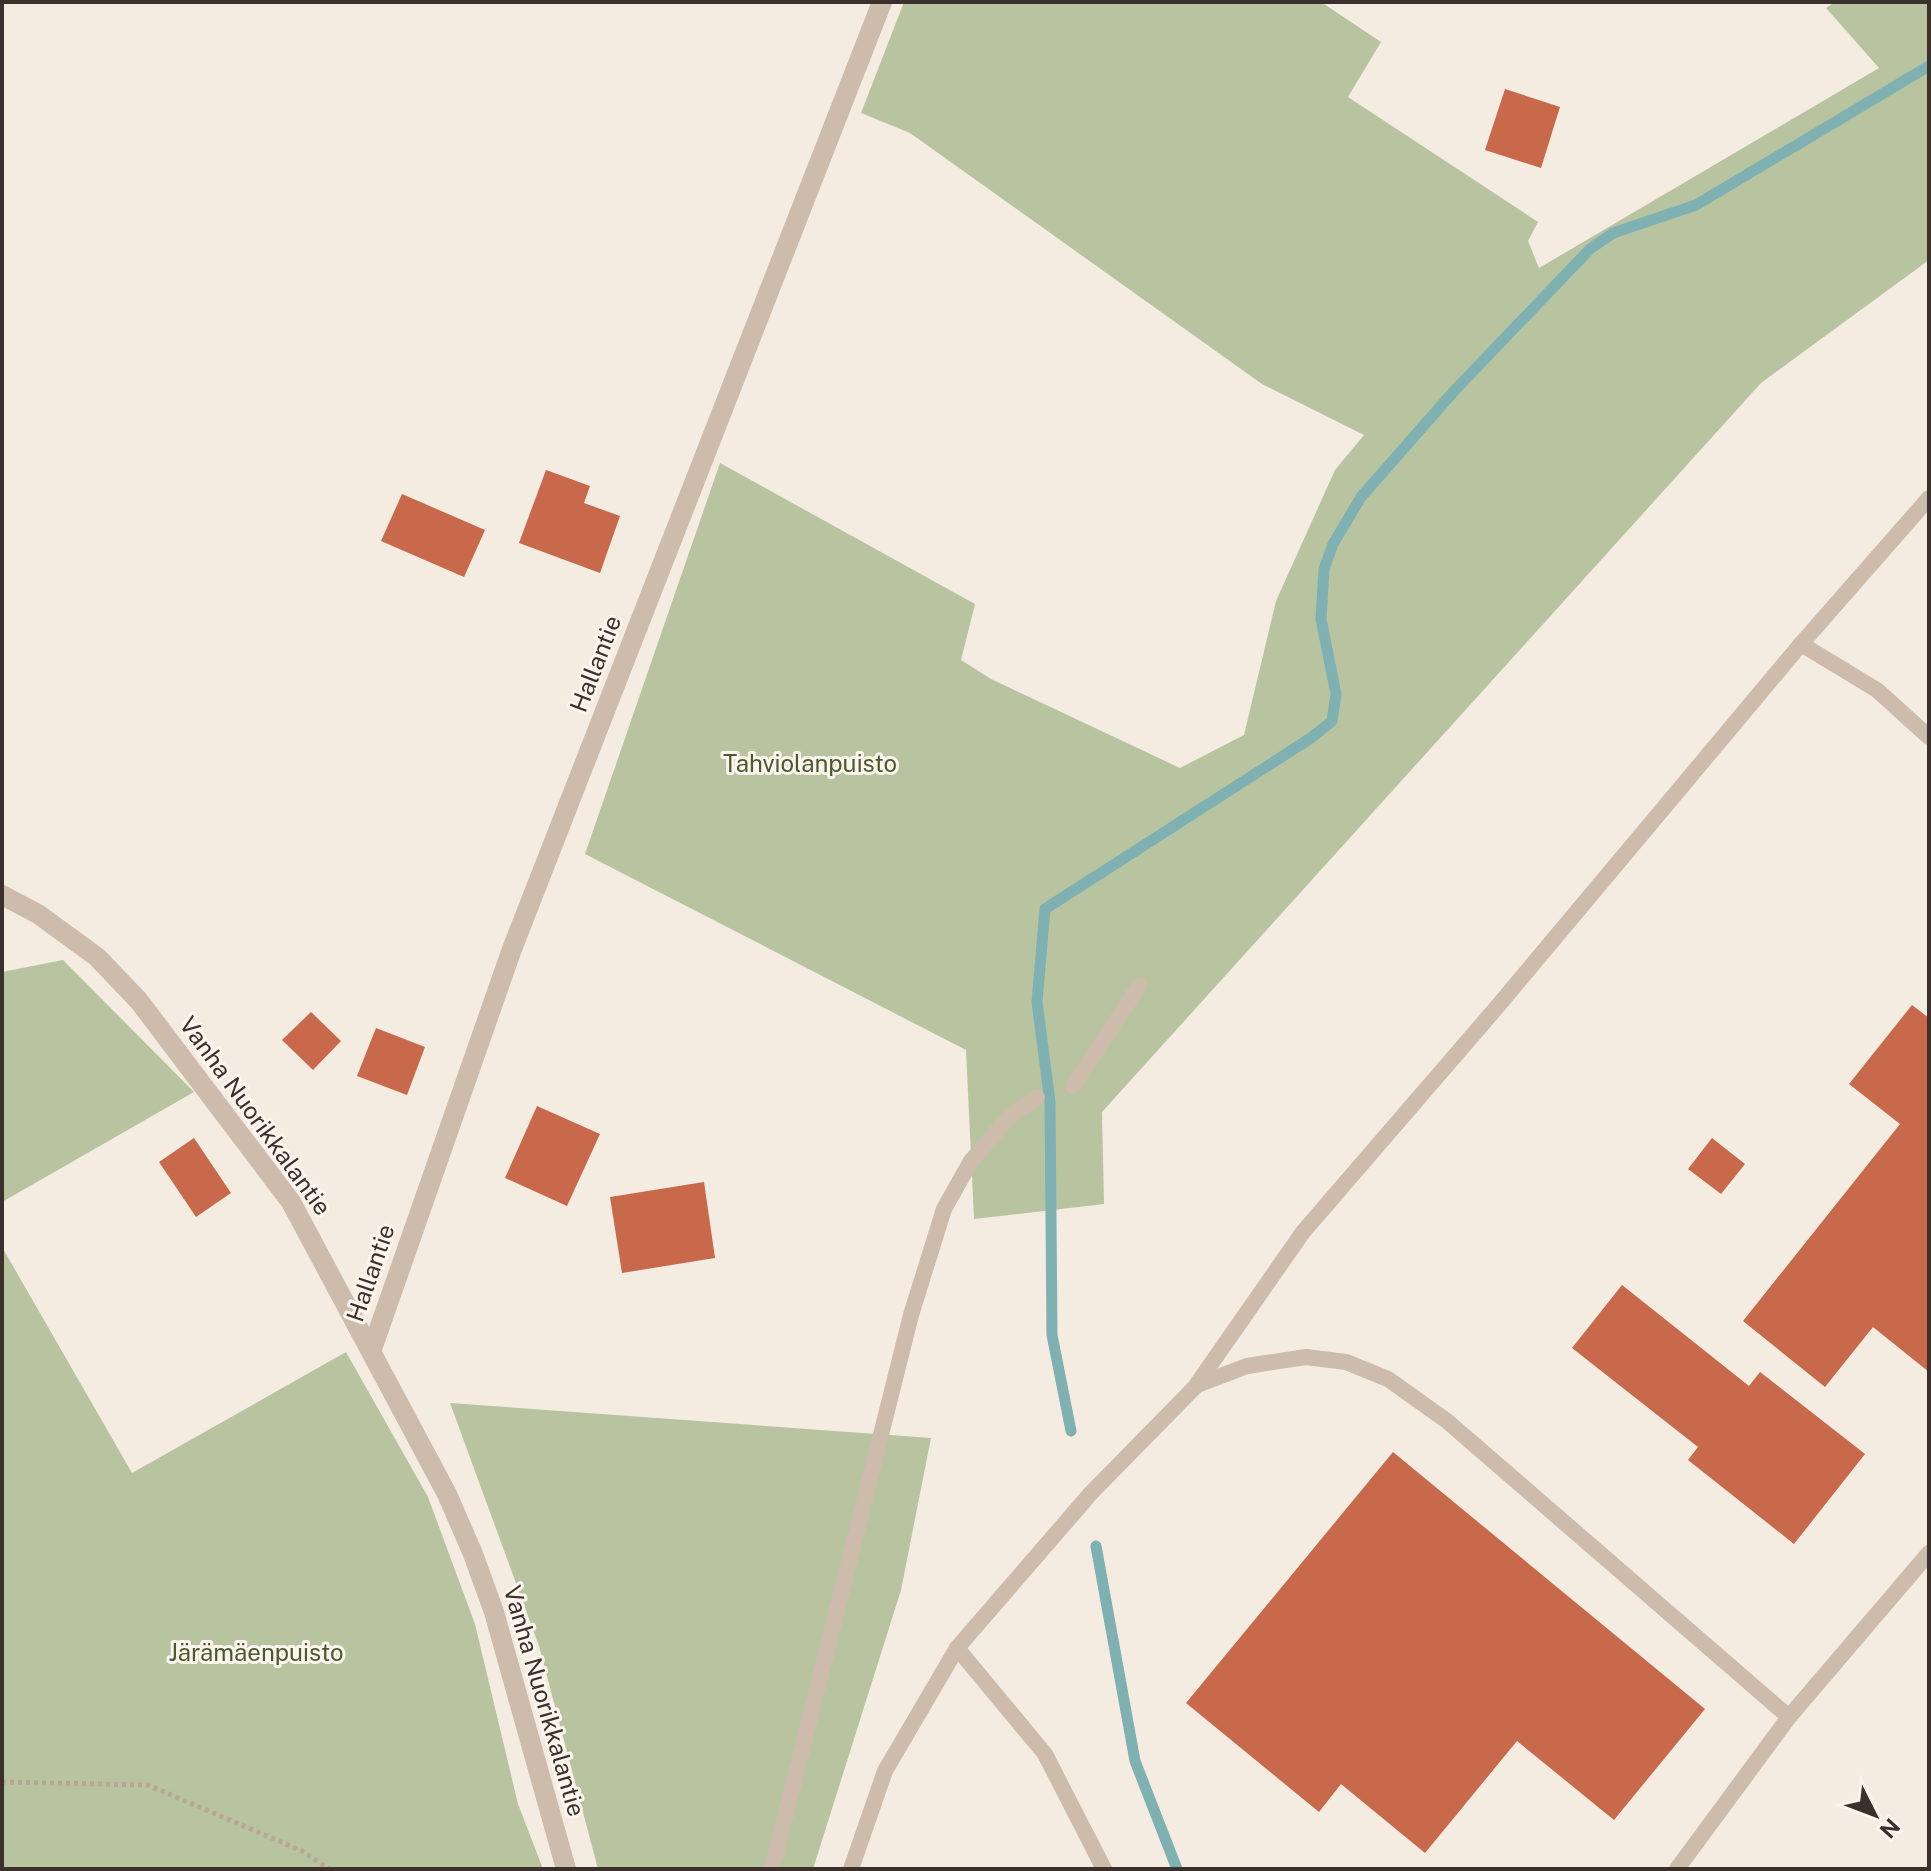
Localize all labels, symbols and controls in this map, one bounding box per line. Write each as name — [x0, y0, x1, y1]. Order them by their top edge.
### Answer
street label: Hallantie — [564, 611, 626, 716]
park label: Tahviolanpuisto — [723, 749, 897, 777]
street label: Vanha Nuorikkalantie — [174, 1011, 337, 1220]
street label: Hallantie — [340, 1220, 400, 1325]
street label: Vanha Nuorikkalantie — [499, 1582, 591, 1819]
park label: Järämäenpuisto — [169, 1638, 344, 1666]
north arrow — [1835, 1775, 1915, 1855]
text: N — [1874, 1813, 1905, 1843]

